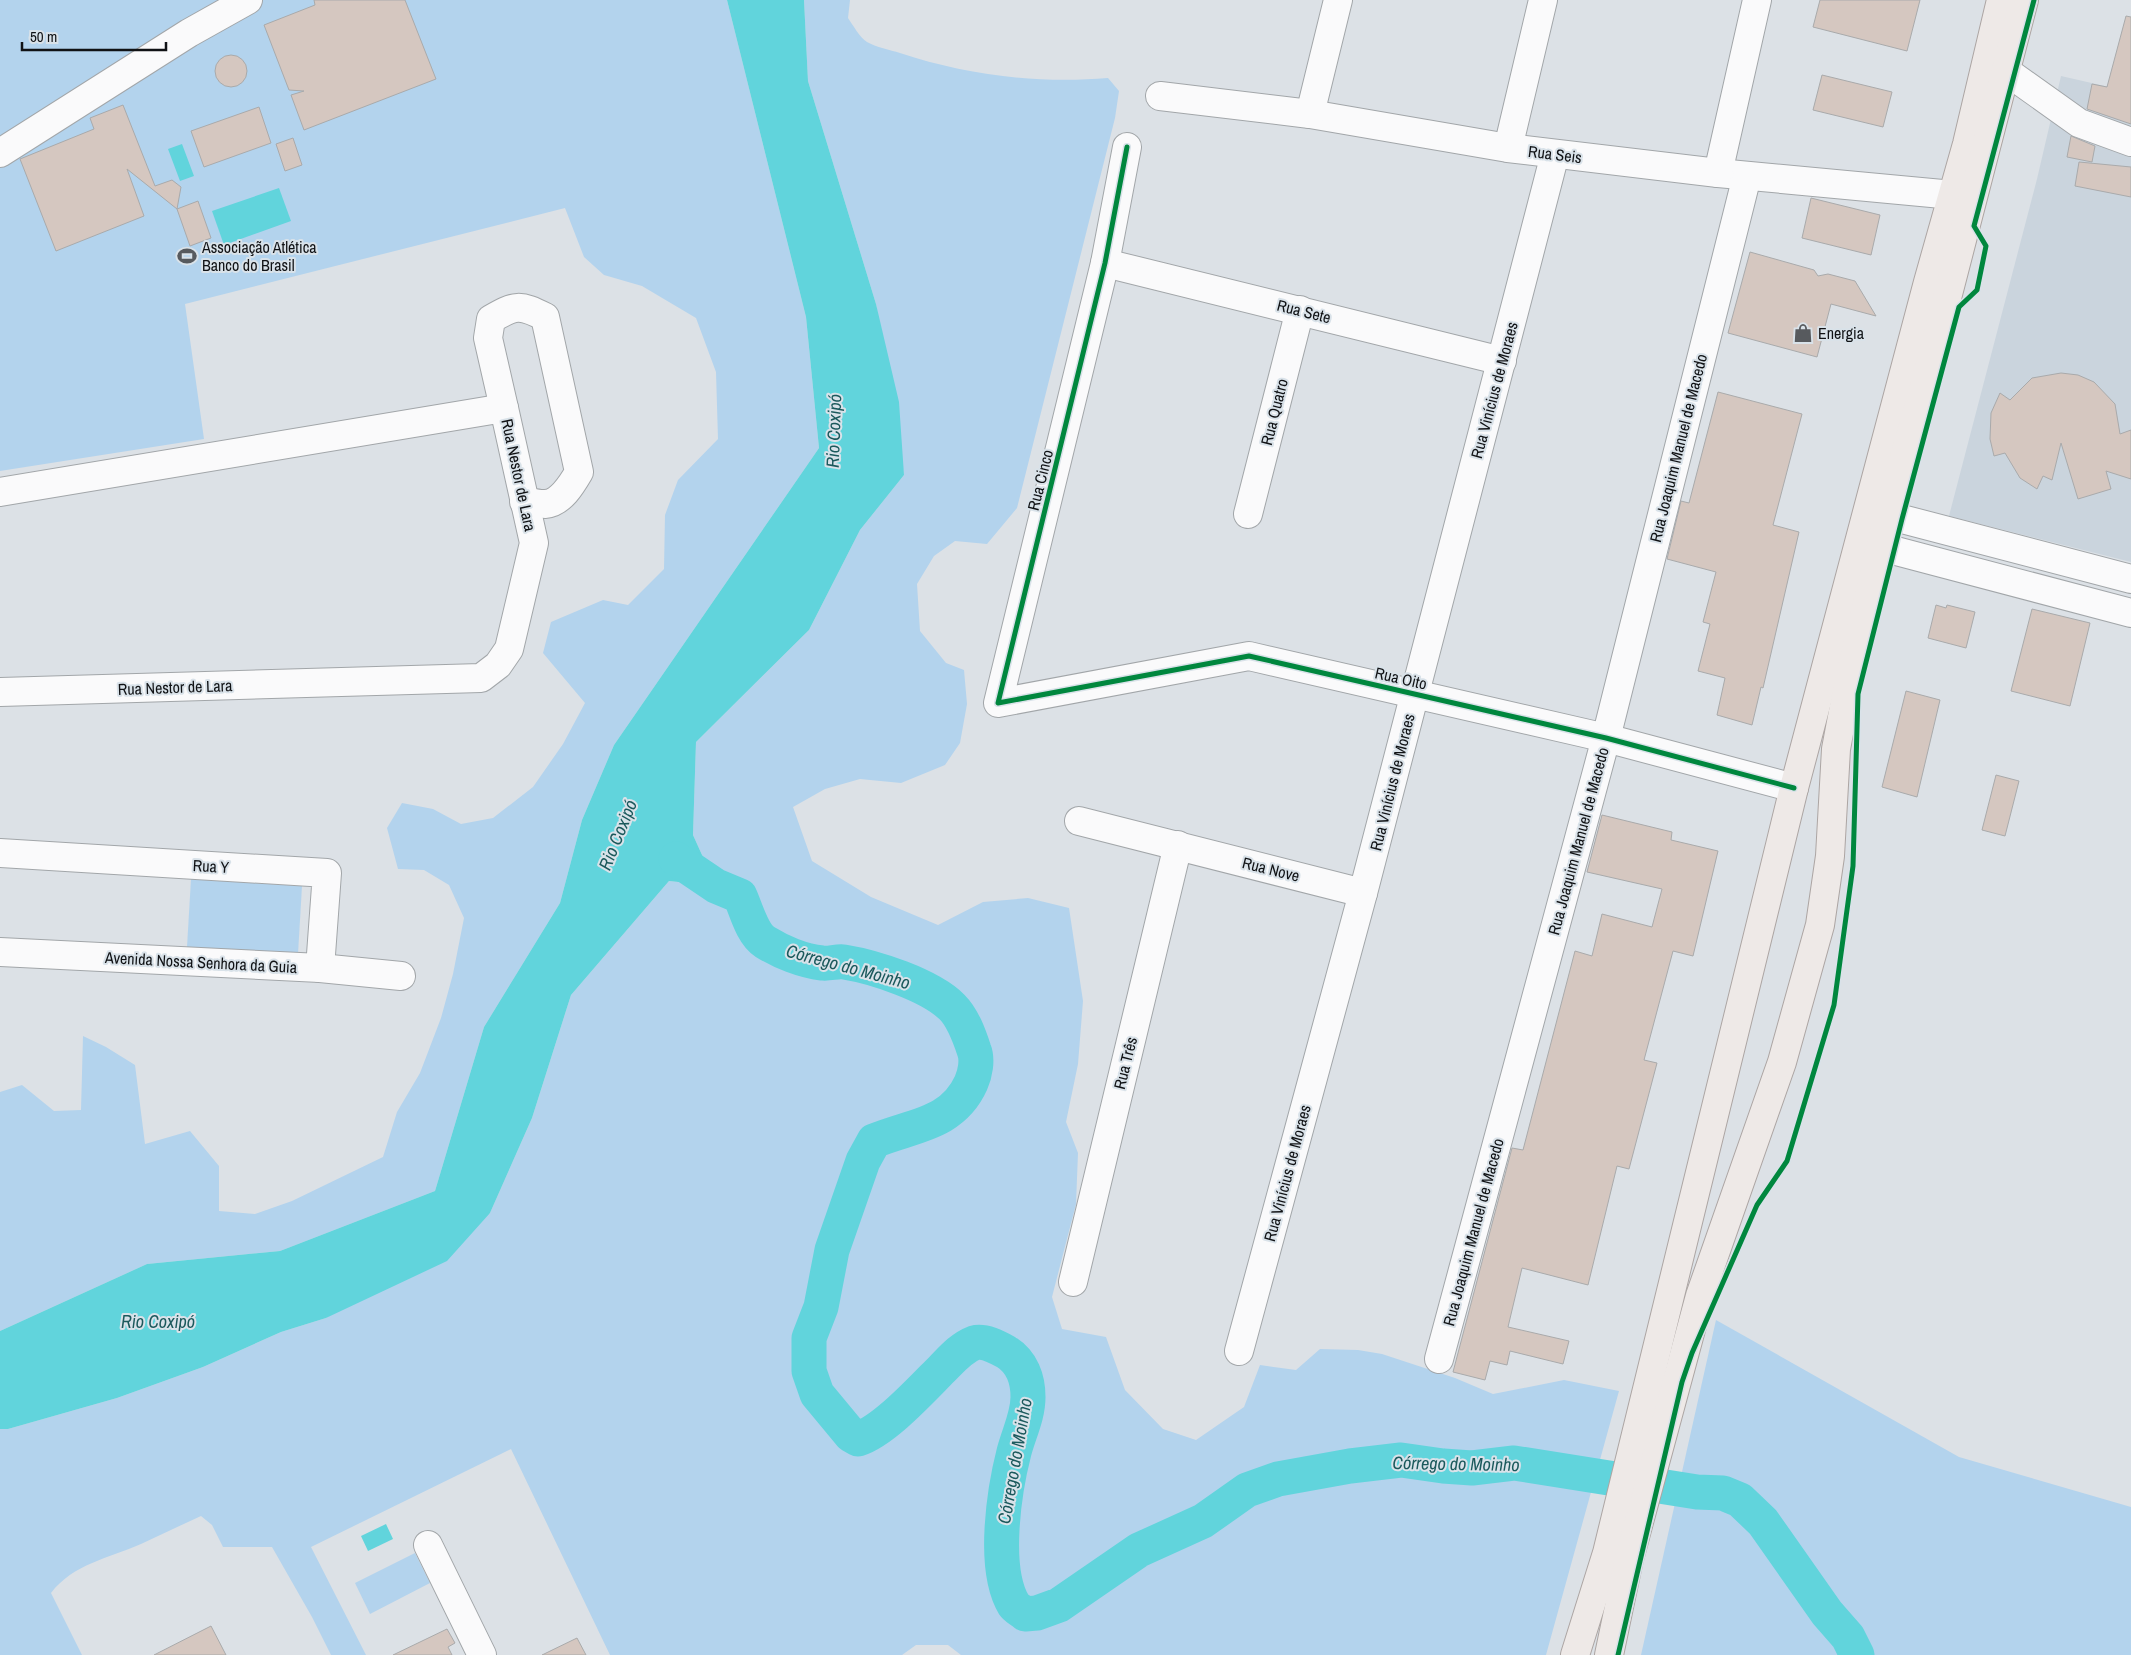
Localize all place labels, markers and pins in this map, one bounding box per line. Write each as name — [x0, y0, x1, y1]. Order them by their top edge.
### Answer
place label: Associação Atlética Banco do Brasil — [201, 236, 317, 276]
sports icon: Associação Atlética Banco do Brasil — [176, 245, 198, 267]
shop icon: Energia — [1792, 322, 1814, 344]
place label: Energia — [1818, 322, 1865, 344]

